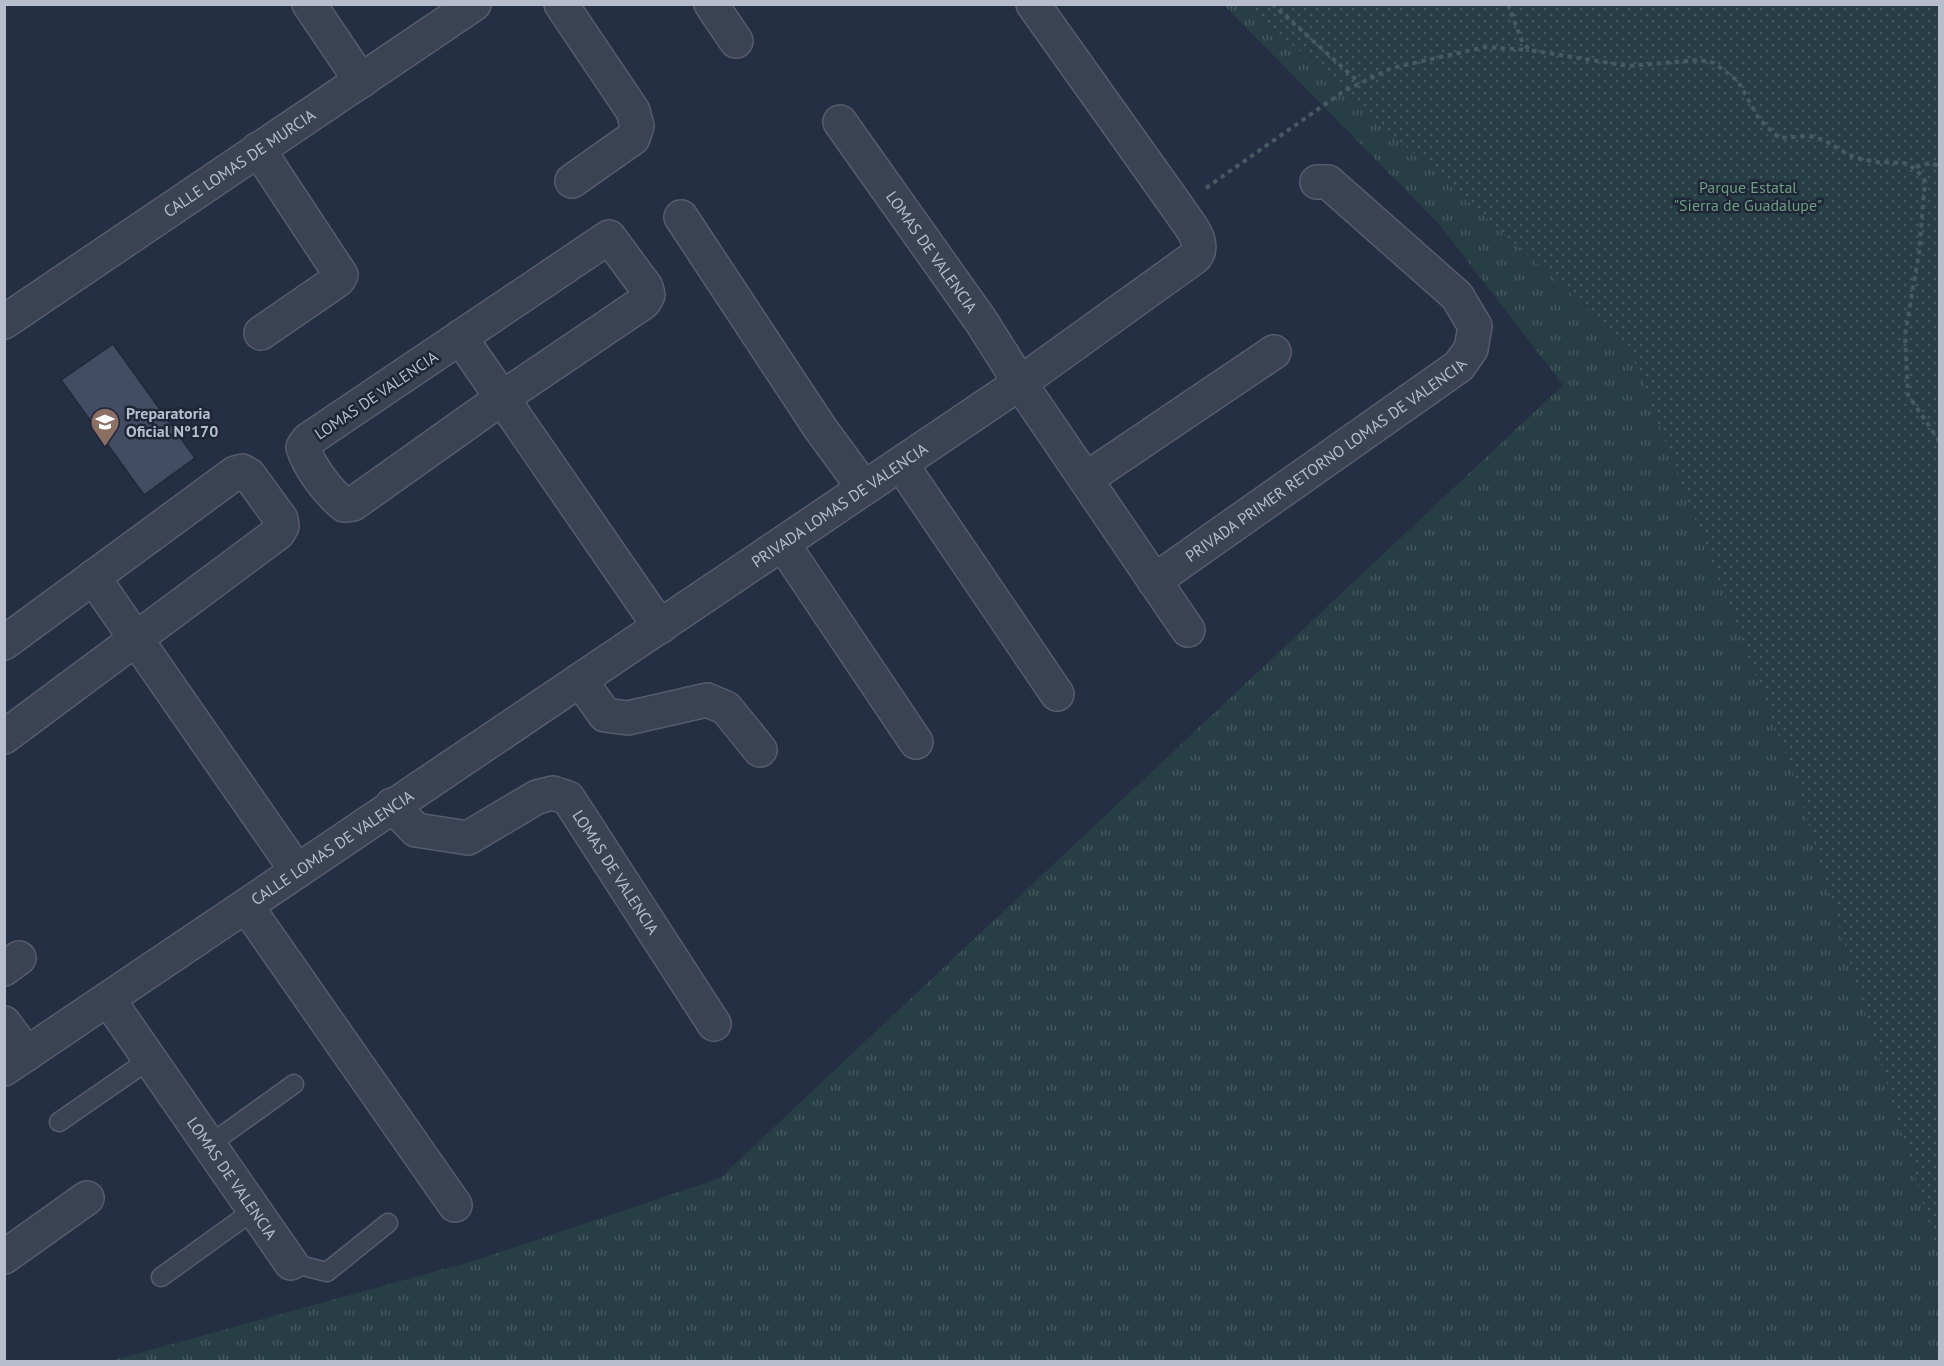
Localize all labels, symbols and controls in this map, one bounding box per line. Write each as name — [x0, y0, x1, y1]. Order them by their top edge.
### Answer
street label: CALLE LOMAS DE MURCIA — [160, 104, 319, 221]
park label: Parque Estatal "Sierra de Guadalupe" — [1674, 177, 1822, 215]
street label: LOMAS DE VALENCIA — [882, 187, 982, 317]
street label: LOMAS DE VALENCIA — [311, 346, 442, 444]
street label: PRIVADA PRIMER RETORNO LOMAS DE VALENCIA — [1181, 354, 1471, 566]
place label: Preparatoria Oficial N°170 — [126, 403, 218, 441]
school or university icon: Preparatoria Oficial N°170 — [89, 406, 121, 448]
street label: PRIVADA LOMAS DE VALENCIA — [747, 438, 932, 572]
street label: CALLE LOMAS DE VALENCIA — [247, 785, 418, 909]
street label: LOMAS DE VALENCIA — [568, 806, 664, 939]
street label: LOMAS DE VALENCIA — [183, 1113, 282, 1244]

